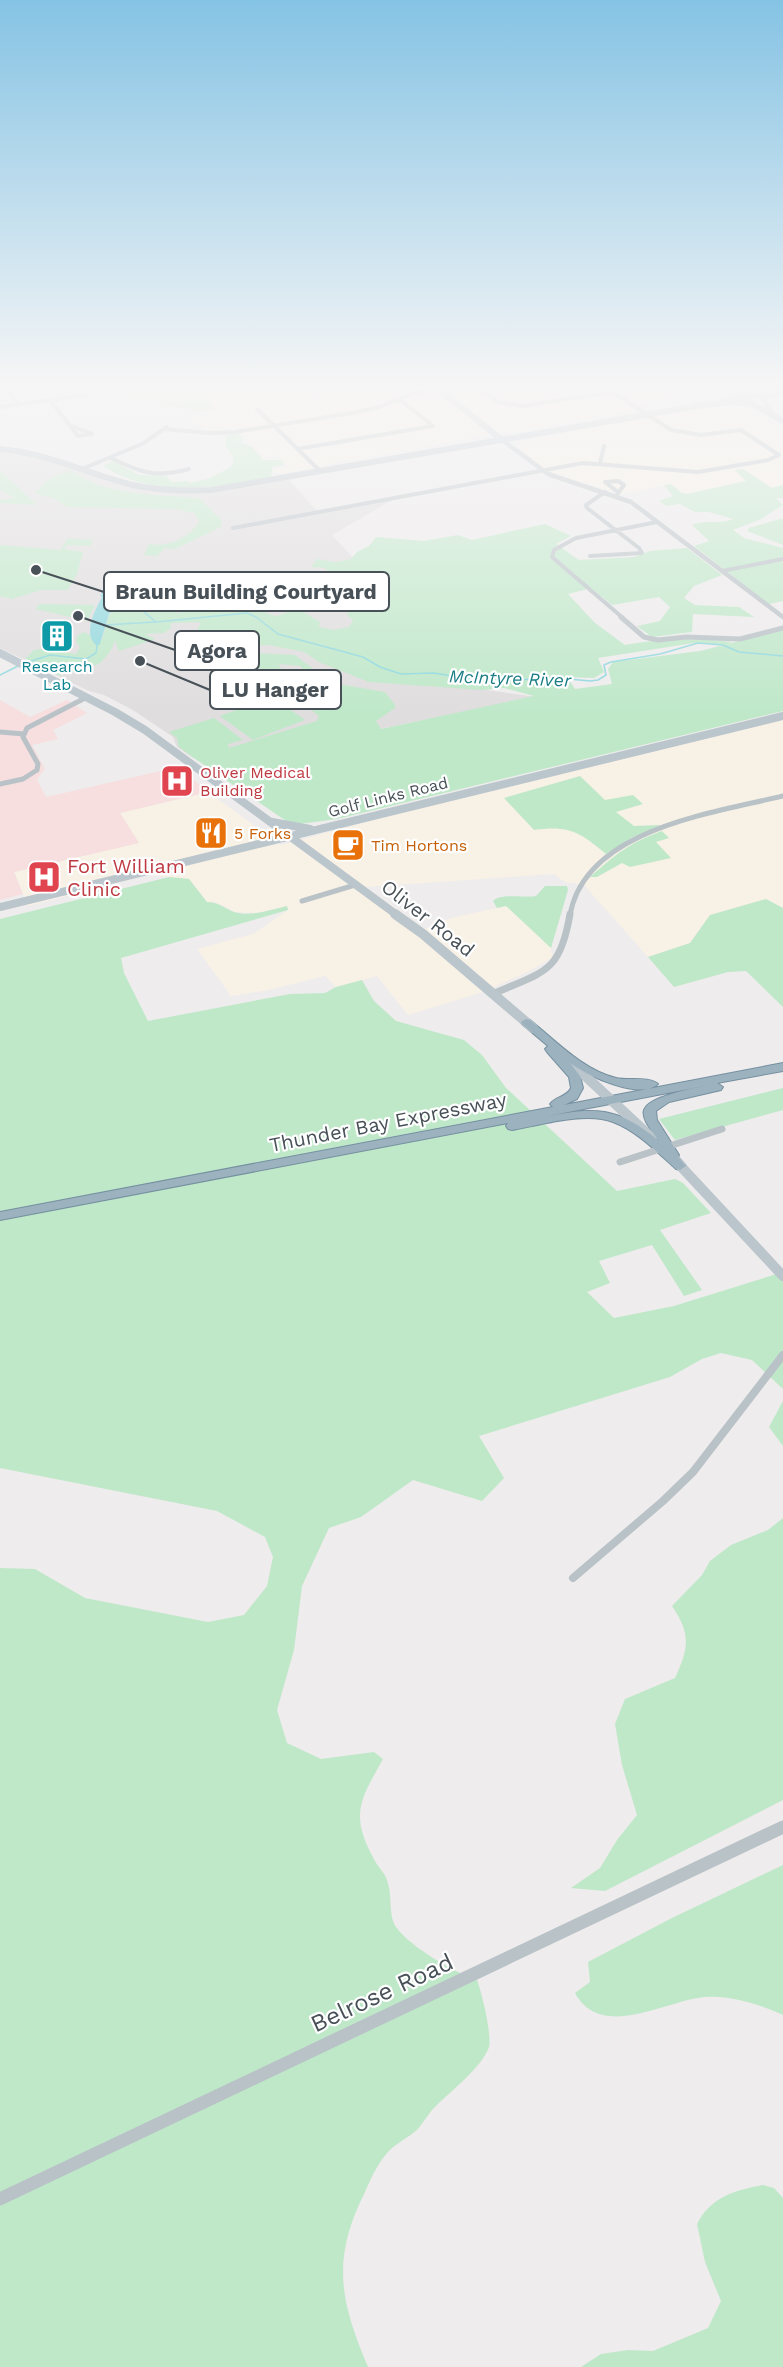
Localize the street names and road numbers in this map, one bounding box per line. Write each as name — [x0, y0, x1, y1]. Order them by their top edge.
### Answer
street label: Golf Links Road — [326, 773, 450, 821]
street label: Oliver Road — [377, 874, 479, 962]
street label: Thunder Bay Expressway — [267, 1087, 509, 1157]
street label: Belrose Road — [306, 1948, 458, 2038]

